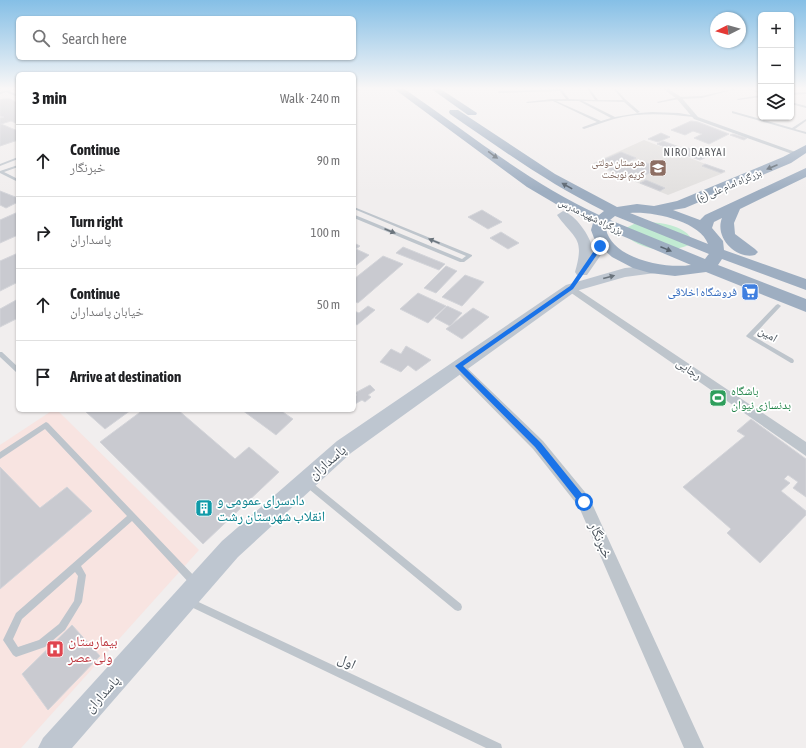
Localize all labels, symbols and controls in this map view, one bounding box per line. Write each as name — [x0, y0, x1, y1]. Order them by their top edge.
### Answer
north arrow — [710, 12, 746, 48]
map controls — [758, 12, 794, 120]
button: + — [758, 12, 794, 48]
search box — [16, 16, 356, 60]
icon: search — [30, 27, 52, 49]
text: Search here — [62, 30, 127, 47]
button: − — [758, 48, 794, 84]
button: layers — [758, 84, 794, 120]
text: 3 min — [32, 88, 67, 108]
text: Walk · 240 m — [280, 91, 340, 106]
text: Continue — [70, 141, 120, 158]
district label: NIRO DARYAI — [663, 146, 727, 158]
icon: ahead — [32, 150, 54, 172]
one-way arrow — [487, 151, 498, 159]
text: 90 m — [317, 153, 340, 168]
place label: هنرستان دولتی کریم نوبخت — [592, 157, 645, 182]
school or university icon: هنرستان دولتی کریم نوبخت — [648, 158, 668, 178]
text: خبرنگار — [70, 160, 105, 175]
one-way arrow — [765, 164, 777, 170]
street label: بزرگراه امام علی (ع) — [695, 167, 764, 206]
one-way arrow — [561, 183, 573, 190]
street label: بزرگراه شهید مدرس — [556, 196, 625, 238]
text: Turn right — [70, 213, 123, 230]
icon: right — [32, 222, 54, 244]
text: 100 m — [311, 225, 340, 240]
one-way arrow — [384, 228, 396, 235]
text: پاسداران — [70, 232, 111, 247]
one-way arrow — [428, 237, 440, 243]
route end — [591, 237, 609, 255]
one-way arrow — [661, 247, 673, 253]
one-way arrow — [603, 273, 615, 279]
supermarket icon: فروشگاه اخلاقی — [740, 282, 760, 302]
text: Continue — [70, 285, 120, 302]
place label: فروشگاه اخلاقی — [667, 285, 737, 299]
icon: ahead — [32, 294, 54, 316]
text: 50 m — [317, 297, 340, 312]
text: خیابان پاسداران — [70, 304, 144, 319]
street label: امین — [756, 323, 780, 345]
street label: رجایی — [674, 355, 705, 383]
icon: arrive — [32, 366, 54, 388]
text: Arrive at destination — [70, 368, 181, 385]
place label: باشگاه بدنسازی نیوان — [731, 384, 791, 412]
sports icon: باشگاه بدنسازی نیوان — [708, 388, 728, 408]
street label: پاسداران — [305, 441, 350, 483]
place label: دادسرای عمومی و انقلاب شهرستان رشت — [217, 492, 325, 525]
route start — [575, 493, 593, 511]
building icon: دادسرای عمومی و انقلاب شهرستان رشت — [194, 498, 214, 518]
street label: خبرنگار — [585, 519, 616, 561]
place label: بیمارستان ولی عصر — [67, 633, 118, 666]
hospital icon: بیمارستان ولی عصر — [45, 639, 65, 659]
street label: اول — [335, 650, 359, 673]
street label: پاسداران — [81, 672, 124, 717]

